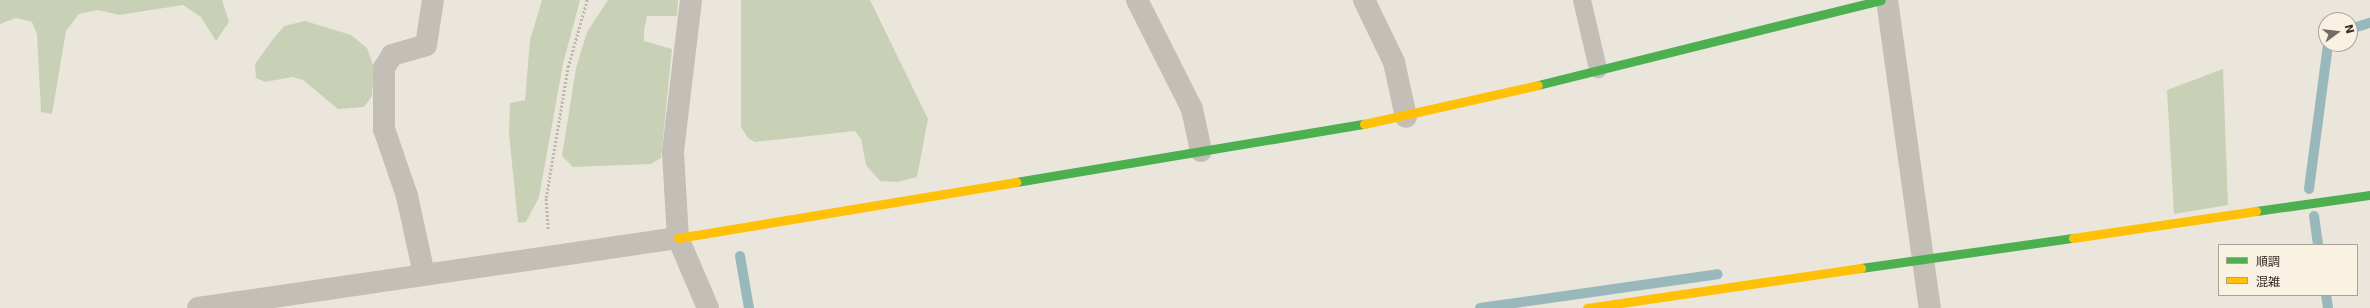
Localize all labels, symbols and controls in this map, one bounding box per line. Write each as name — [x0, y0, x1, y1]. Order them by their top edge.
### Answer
north arrow — [2318, 12, 2358, 52]
text: N — [2342, 23, 2357, 35]
legend — [2218, 244, 2358, 296]
text: 順調 — [2256, 255, 2280, 269]
text: 混雑 — [2256, 275, 2280, 289]

